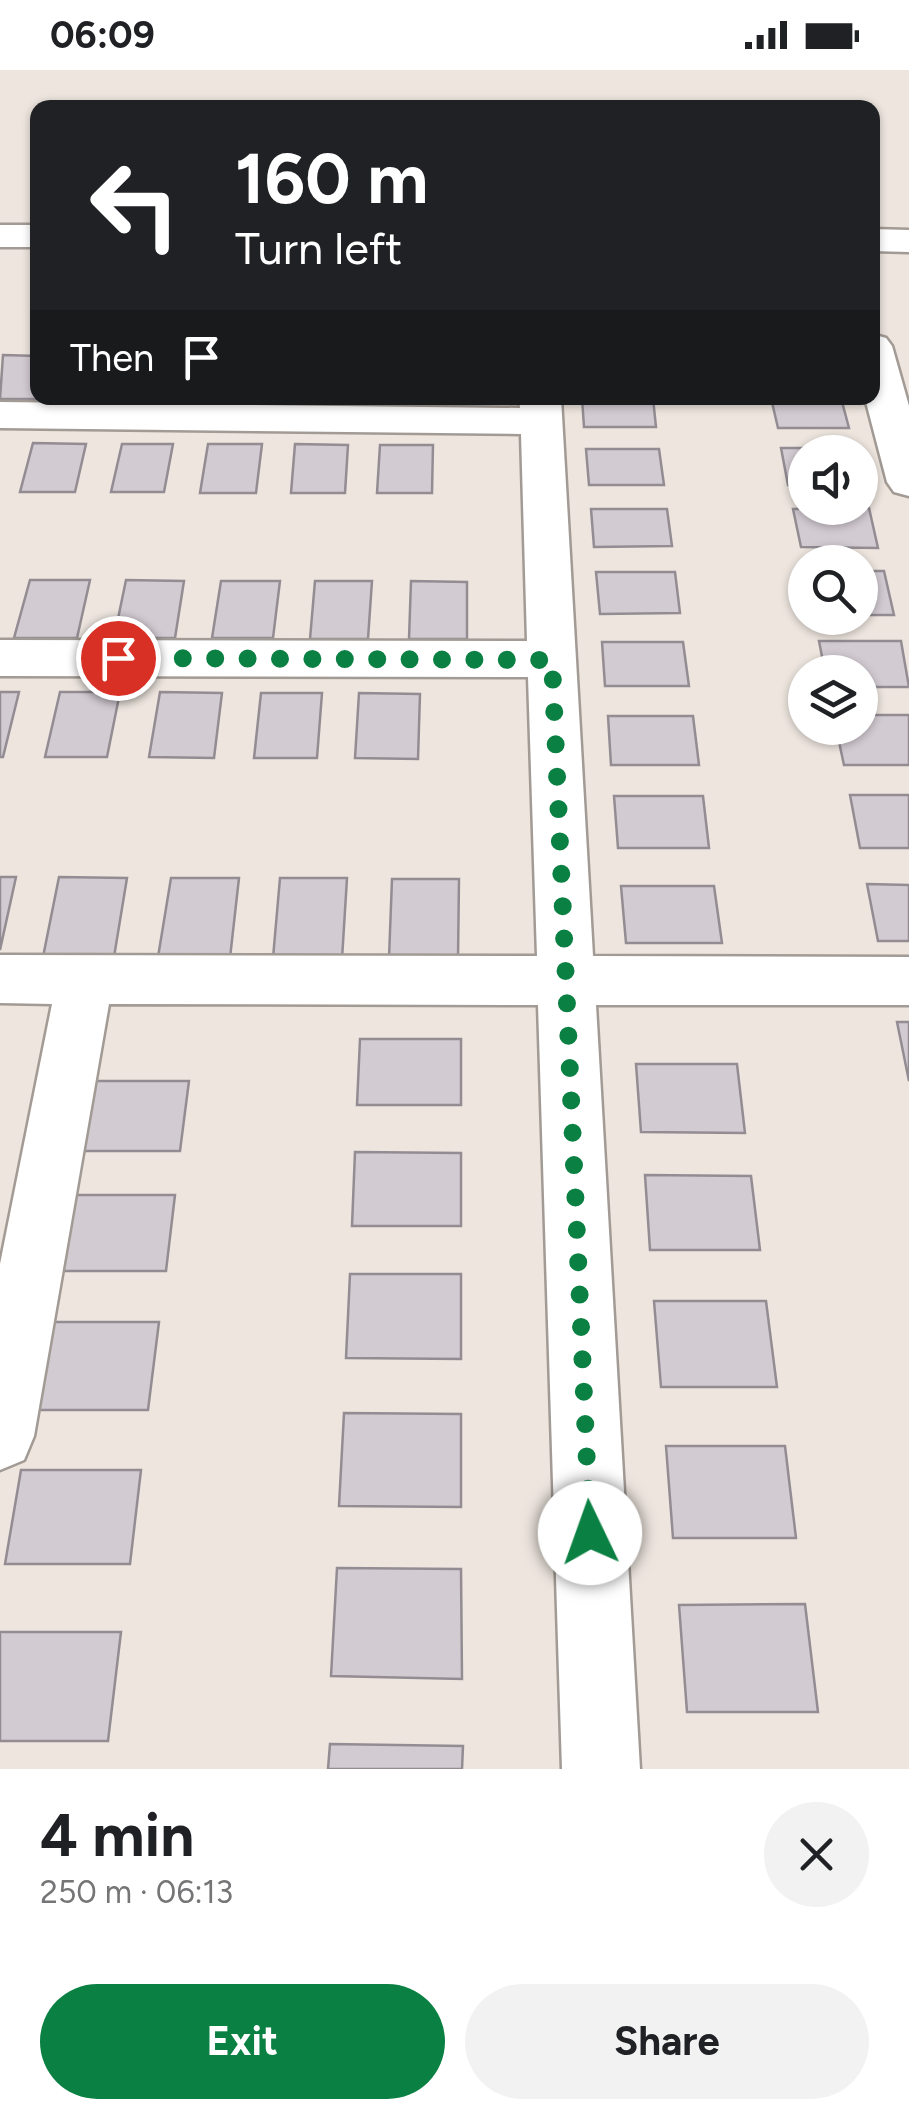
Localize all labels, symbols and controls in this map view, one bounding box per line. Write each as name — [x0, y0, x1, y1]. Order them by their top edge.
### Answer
text: 06:09 — [50, 12, 155, 58]
text: 160 m — [235, 136, 428, 221]
icon: left — [70, 140, 200, 270]
text: Turn left — [235, 221, 402, 275]
icon: arrive — [174, 330, 229, 385]
text: Then — [70, 335, 154, 381]
map controls — [788, 435, 878, 745]
button: sound — [788, 435, 878, 525]
button: search — [788, 545, 878, 635]
pin — [76, 616, 161, 701]
icon: arrive — [91, 631, 146, 686]
button: layers — [788, 655, 878, 745]
position arrow — [538, 1481, 642, 1585]
text: 4 min — [40, 1799, 194, 1871]
button: close — [764, 1802, 869, 1907]
text: 250 m · 06:13 — [40, 1873, 233, 1911]
button: Exit — [40, 1984, 445, 2099]
button: Share — [465, 1984, 869, 2099]

